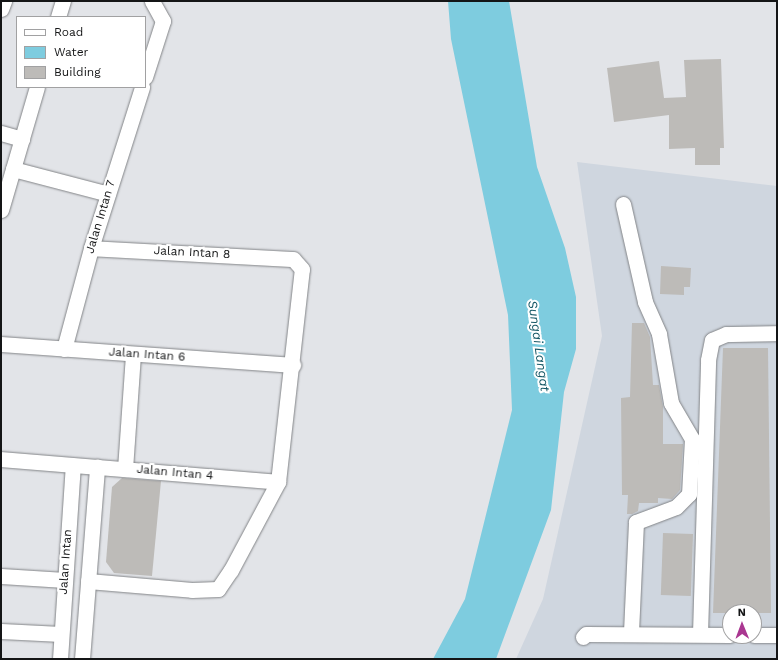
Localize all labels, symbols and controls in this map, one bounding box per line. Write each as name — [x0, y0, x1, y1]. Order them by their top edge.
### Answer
legend — [16, 16, 146, 88]
text: Road — [54, 25, 83, 39]
text: Water — [54, 45, 88, 59]
text: Building — [54, 65, 101, 79]
street label: Jalan Intan 7 — [83, 178, 119, 256]
street label: Jalan Intan 8 — [153, 244, 231, 262]
water label: Sungai Langat — [524, 299, 552, 393]
street label: Jalan Intan 6 — [108, 345, 186, 365]
street label: Jalan Intan 4 — [136, 462, 214, 484]
street label: Jalan Intan — [57, 529, 75, 595]
north arrow — [722, 604, 762, 644]
text: N — [738, 606, 746, 619]

